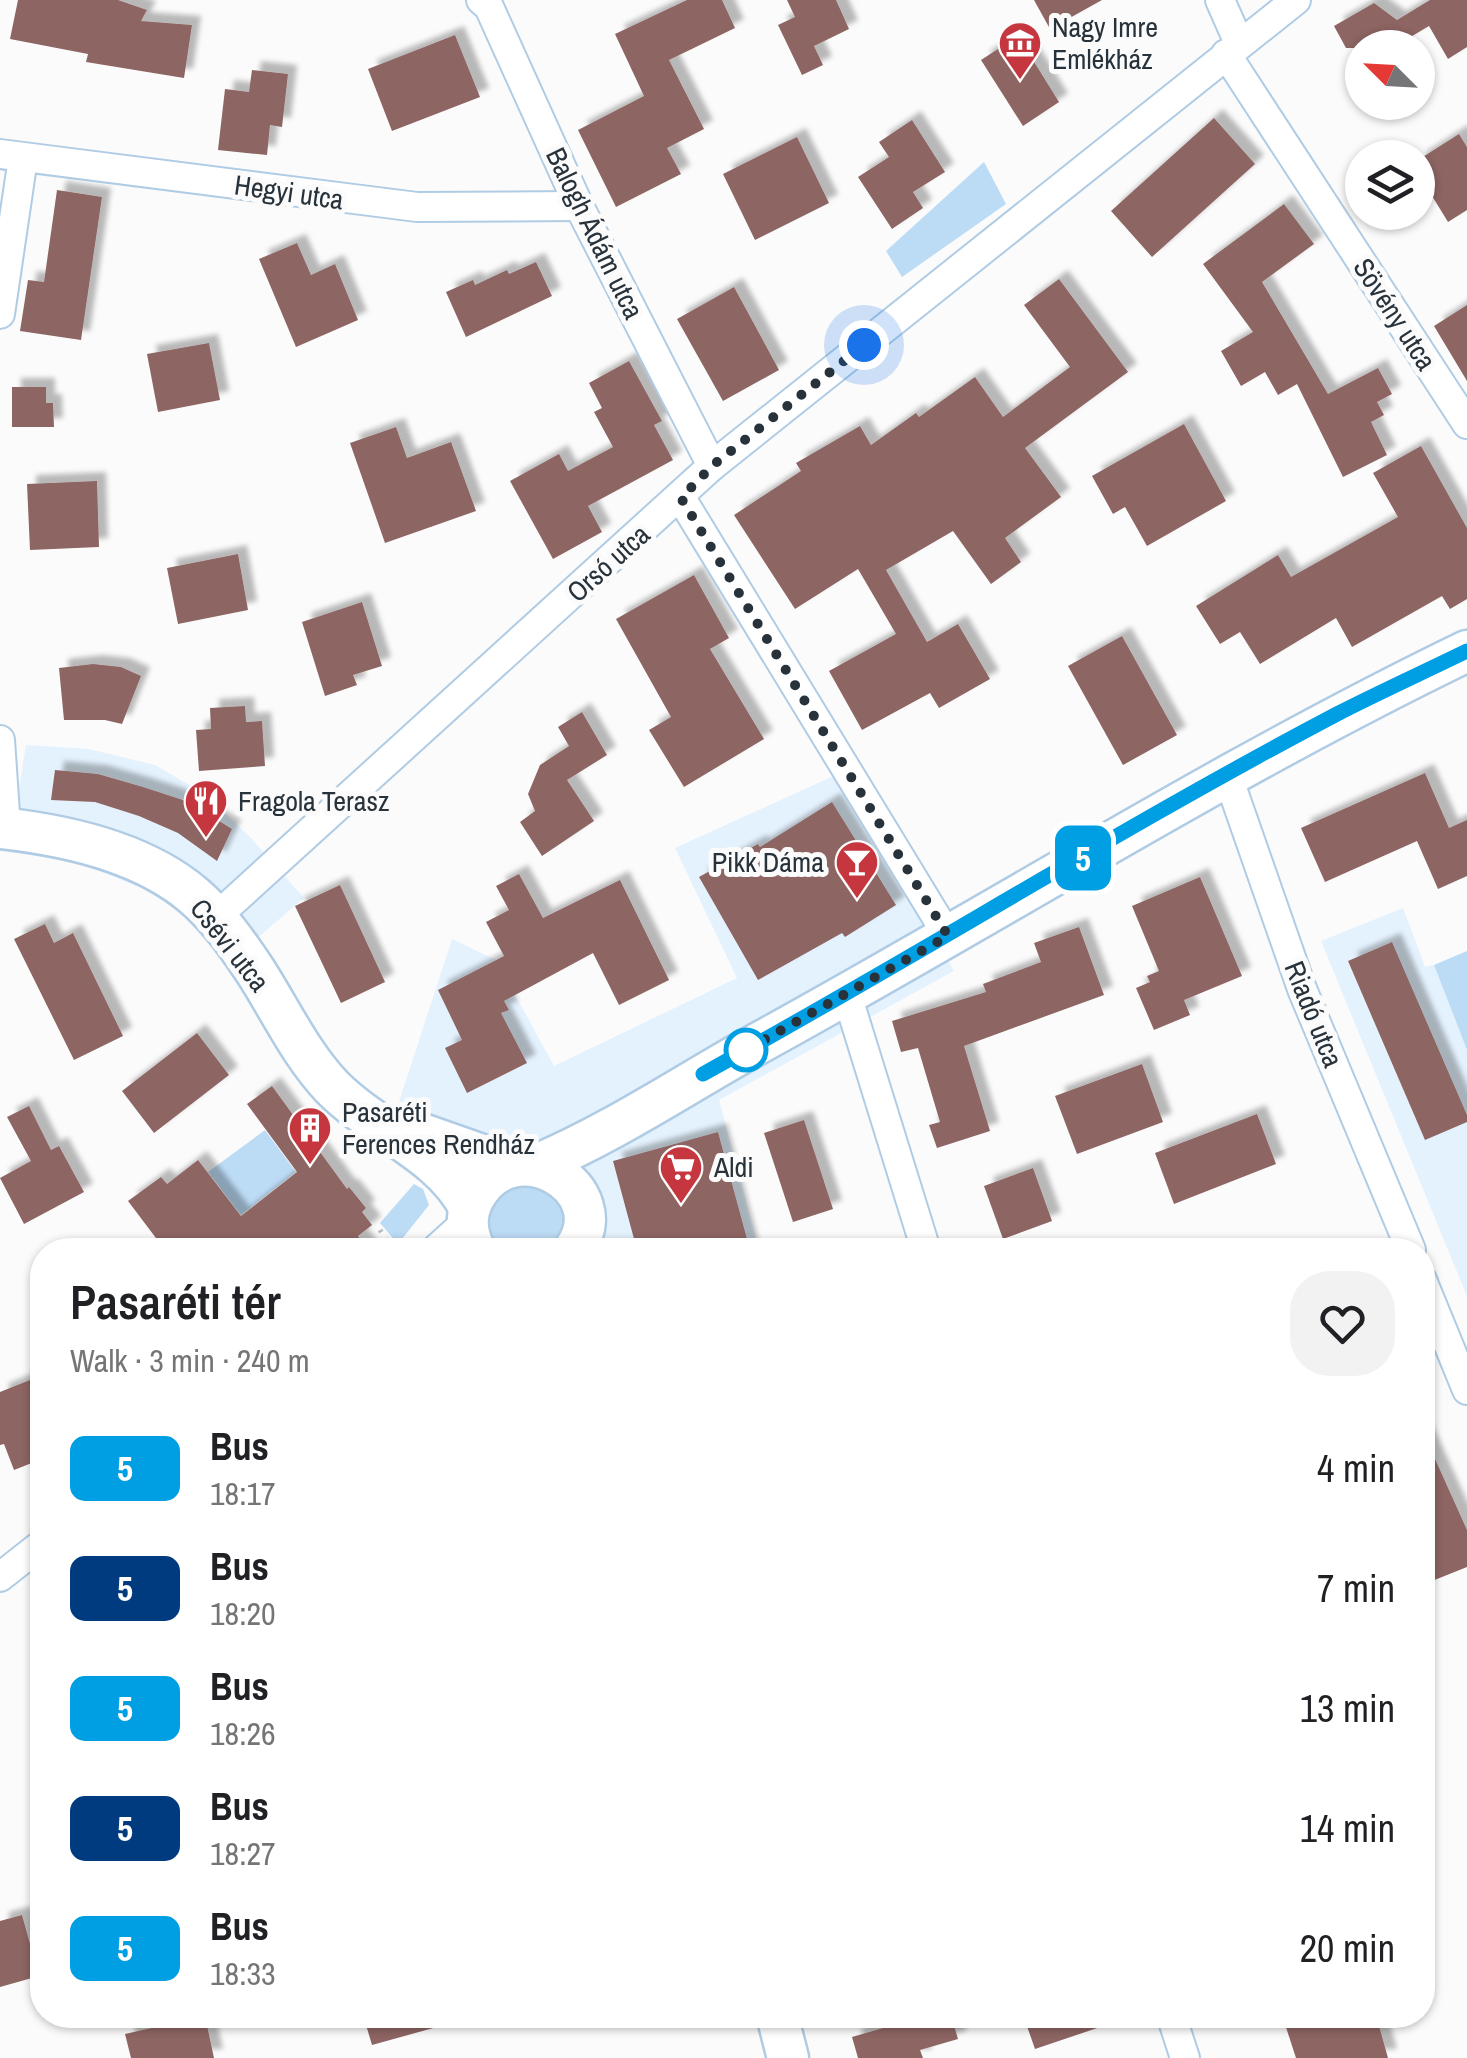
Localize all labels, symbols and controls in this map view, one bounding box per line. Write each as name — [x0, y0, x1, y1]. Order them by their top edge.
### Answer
place label: Nagy Imre Emlékház — [1052, 8, 1158, 78]
museum icon: Nagy Imre Emlékház — [997, 20, 1043, 81]
north arrow — [1345, 30, 1435, 120]
map controls — [1345, 30, 1435, 230]
button: layers — [1345, 140, 1435, 230]
street label: Balogh Ádám utca — [537, 141, 653, 325]
street label: Hegyi utca — [232, 166, 346, 218]
street label: Sövény utca — [1345, 251, 1445, 378]
your location — [839, 320, 889, 370]
street label: Orsó utca — [558, 515, 658, 610]
restaurant icon: Fragola Terasz — [183, 778, 229, 839]
place label: Fragola Terasz — [238, 782, 389, 820]
line badge: 5 — [1050, 826, 1116, 890]
text: 5 — [1075, 835, 1091, 882]
bar icon: Pikk Dáma — [834, 839, 880, 900]
place label: Pikk Dáma — [712, 843, 824, 881]
street label: Csévi utca — [182, 891, 279, 1000]
street label: Riadó utca — [1276, 955, 1353, 1073]
unlabelled marker — [725, 1029, 767, 1071]
place label: Pasaréti Ferences Rendház — [342, 1093, 535, 1163]
building icon: Pasaréti Ferences Rendház — [287, 1105, 333, 1166]
supermarket icon: Aldi — [658, 1144, 704, 1205]
place label: Aldi — [713, 1148, 754, 1186]
text: Pasaréti tér — [70, 1269, 281, 1334]
button: heart — [1290, 1271, 1395, 1376]
text: Walk · 3 min · 240 m — [70, 1339, 310, 1382]
text: Bus — [210, 1421, 269, 1472]
text: 4 min — [1317, 1443, 1395, 1494]
text: 5 — [117, 1445, 133, 1492]
text: 18:17 — [210, 1472, 276, 1515]
text: Bus — [210, 1541, 269, 1592]
text: 7 min — [1317, 1563, 1395, 1614]
text: 5 — [117, 1565, 133, 1612]
text: 18:20 — [210, 1592, 276, 1635]
text: Bus — [210, 1661, 269, 1712]
text: 13 min — [1300, 1683, 1395, 1734]
text: 5 — [117, 1685, 133, 1732]
text: 18:26 — [210, 1712, 276, 1755]
text: Bus — [210, 1781, 269, 1832]
text: 14 min — [1300, 1803, 1395, 1854]
text: 5 — [117, 1805, 133, 1852]
text: 18:27 — [210, 1832, 276, 1875]
text: Bus — [210, 1901, 269, 1952]
text: 20 min — [1300, 1923, 1395, 1974]
text: 5 — [117, 1925, 133, 1972]
text: 18:33 — [210, 1952, 276, 1995]

